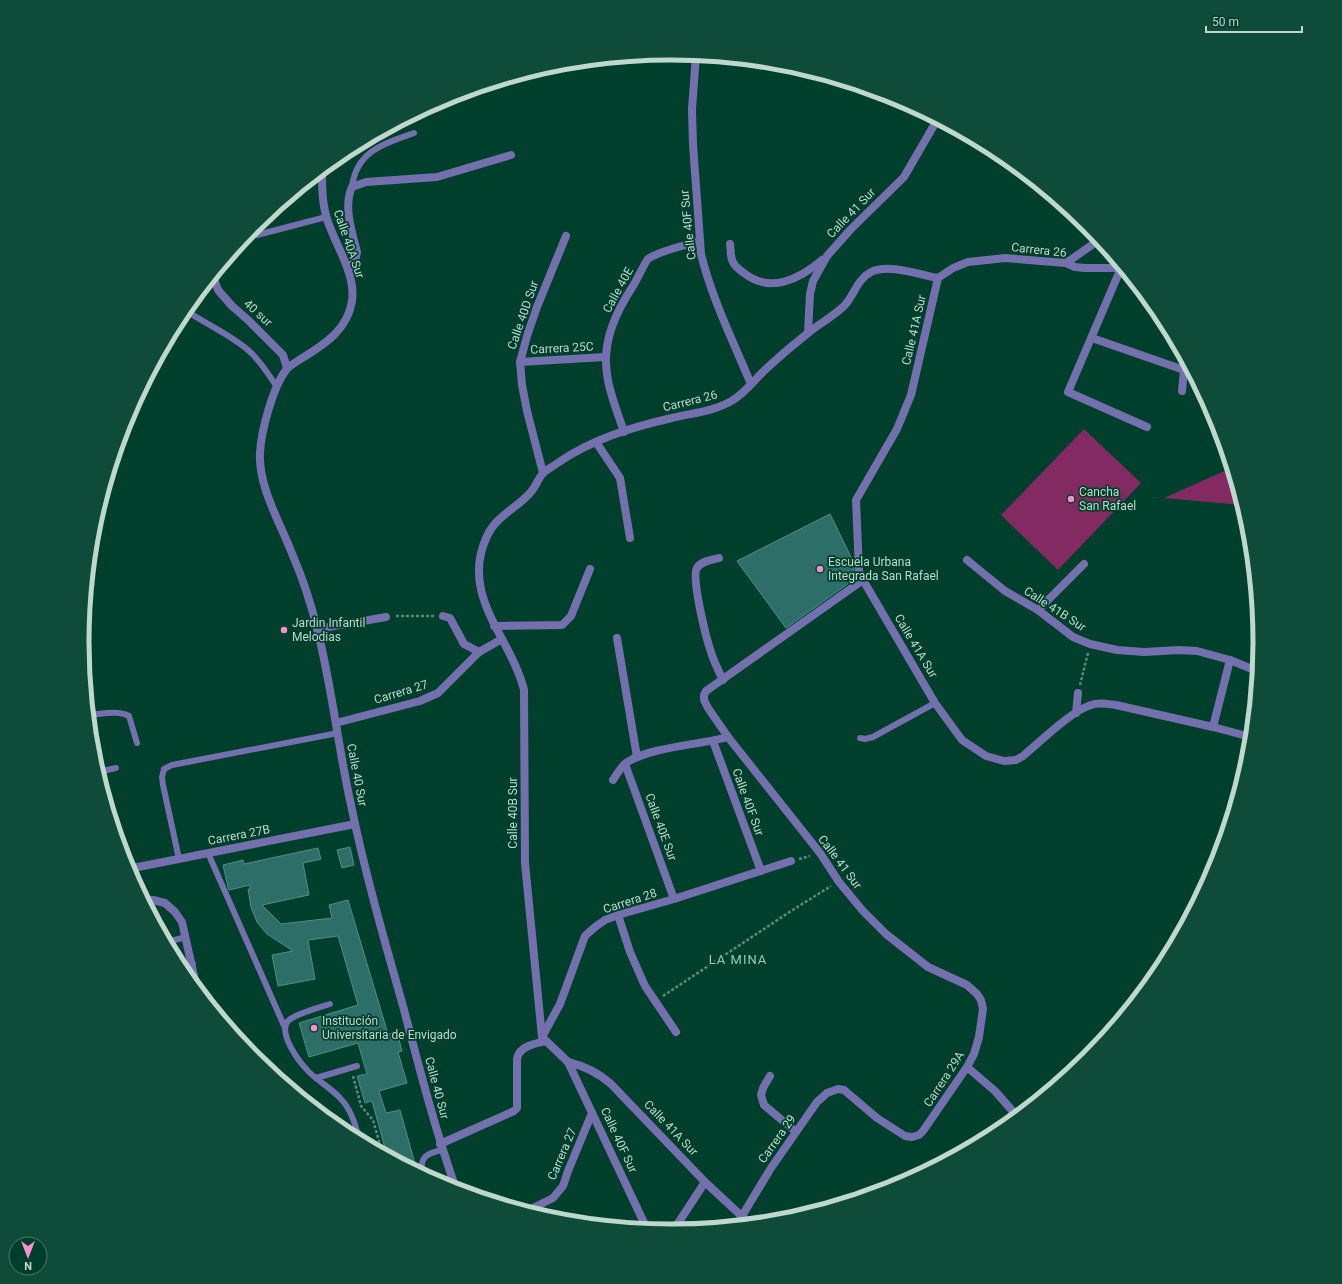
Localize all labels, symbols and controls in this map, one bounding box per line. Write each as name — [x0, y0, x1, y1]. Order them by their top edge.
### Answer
scale bar — [1206, 8, 1302, 34]
text: 50 m — [1212, 15, 1239, 29]
street label: Calle 41 Sur — [824, 185, 878, 241]
street label: Calle 40F Sur — [677, 189, 699, 261]
street label: Calle 40A Sur — [331, 208, 367, 280]
street label: Carrera 26 — [1011, 240, 1068, 260]
street label: Calle 40E — [600, 265, 636, 315]
street label: Calle 40D Sur — [505, 279, 541, 351]
street label: Calle 41A Sur — [899, 294, 929, 366]
street label: 40 sur — [241, 297, 275, 329]
street label: Carrera 25C — [530, 339, 594, 357]
street label: Carrera 26 — [661, 387, 719, 415]
place label: Cancha San Rafael — [1079, 485, 1136, 513]
marker: Cancha San Rafael — [1066, 494, 1076, 504]
place label: Escuela Urbana Integrada San Rafael — [828, 555, 939, 583]
marker: Escuela Urbana Integrada San Rafael — [815, 564, 825, 574]
street label: Calle 41B Sur — [1021, 584, 1089, 634]
street label: Calle 41A Sur — [892, 612, 940, 680]
place label: Jardin Infantil Melodias — [292, 616, 365, 644]
marker: Jardin Infantil Melodias — [279, 625, 289, 635]
street label: Carrera 27 — [372, 677, 430, 707]
street label: Calle 40 Sur — [344, 742, 370, 808]
street label: Calle 40F Sur — [729, 767, 767, 837]
street label: Calle 40B Sur — [506, 777, 520, 849]
street label: Calle 40E Sur — [642, 791, 680, 863]
street label: Carrera 27B — [207, 822, 271, 848]
street label: Calle 41 Sur — [815, 832, 865, 892]
street label: Carrera 28 — [601, 886, 659, 916]
district label: LA MINA — [709, 952, 767, 967]
place label: Institución Universitaria de Envigado — [322, 1014, 457, 1042]
marker: Institución Universitaria de Envigado — [309, 1023, 319, 1033]
street label: Carrera 29A — [921, 1048, 967, 1109]
street label: Calle 40 Sur — [422, 1055, 452, 1121]
street label: Calle 41A Sur — [641, 1097, 701, 1159]
street label: Calle 40F Sur — [598, 1105, 640, 1175]
street label: Carrera 29 — [755, 1112, 799, 1166]
street label: Carrera 27 — [545, 1125, 579, 1182]
north arrow — [8, 1236, 48, 1276]
text: N — [24, 1259, 32, 1272]

